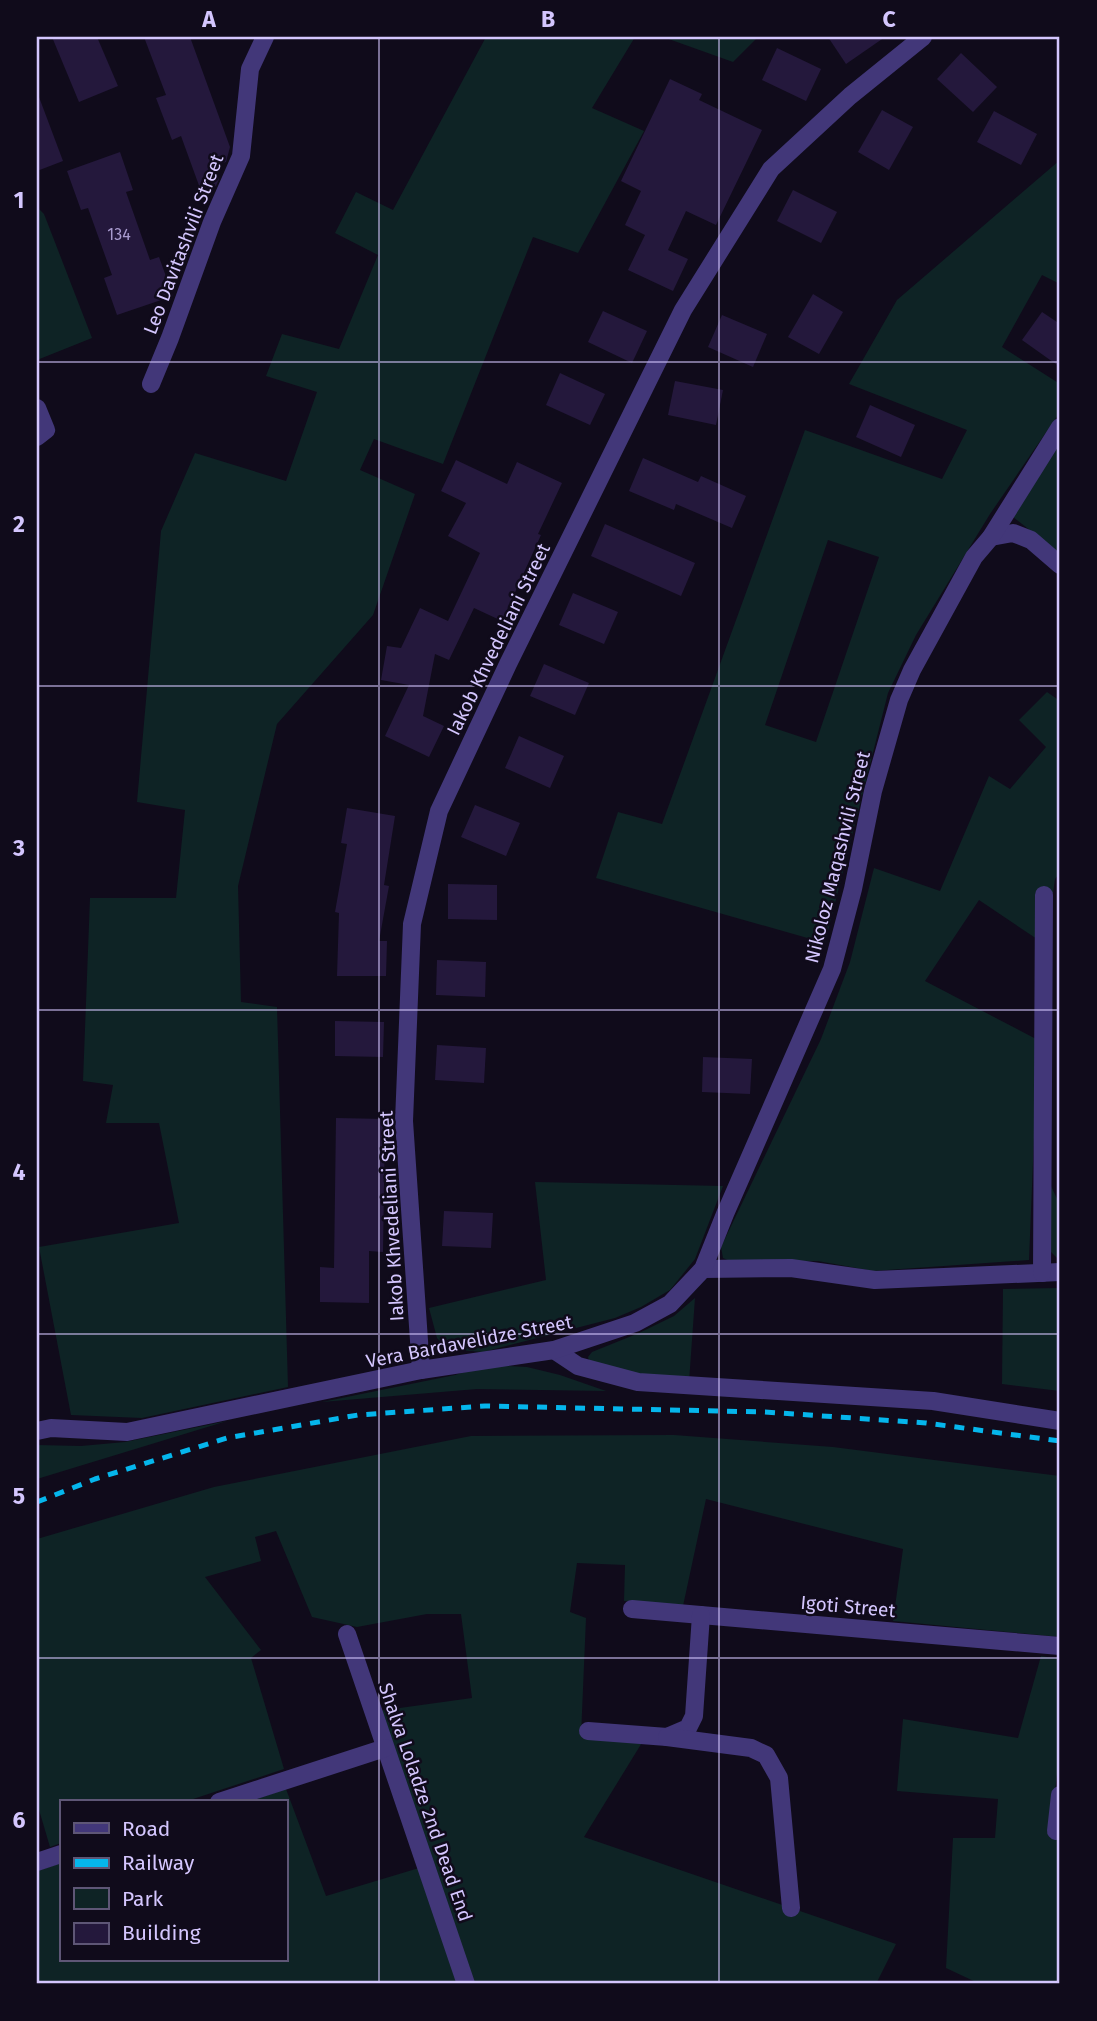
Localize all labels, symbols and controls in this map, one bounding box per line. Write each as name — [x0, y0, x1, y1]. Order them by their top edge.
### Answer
text: A — [201, 5, 216, 33]
text: B — [541, 5, 555, 33]
text: C — [882, 5, 896, 33]
street label: Leo Davitashvili Street — [138, 151, 229, 338]
text: 1 — [14, 186, 24, 214]
house number: 134 — [107, 225, 131, 244]
text: 2 — [13, 510, 25, 538]
street label: Iakob Khvedeliani Street — [442, 539, 555, 739]
street label: Nikoloz Maqashvili Street — [800, 749, 875, 965]
text: 3 — [12, 834, 25, 862]
street label: Iakob Khvedeliani Street — [374, 1110, 408, 1322]
text: 4 — [13, 1158, 26, 1186]
street label: Vera Bardavelidze Street — [364, 1310, 574, 1373]
text: 5 — [13, 1482, 25, 1510]
street label: Igoti Street — [800, 1591, 896, 1622]
street label: Shalva Loladze 2nd Dead End — [374, 1680, 477, 1924]
legend — [60, 1800, 287, 1962]
text: 6 — [13, 1806, 26, 1834]
text: Road — [122, 1816, 170, 1842]
text: Railway — [122, 1850, 195, 1876]
text: Park — [122, 1886, 164, 1912]
text: Building — [122, 1920, 201, 1946]

